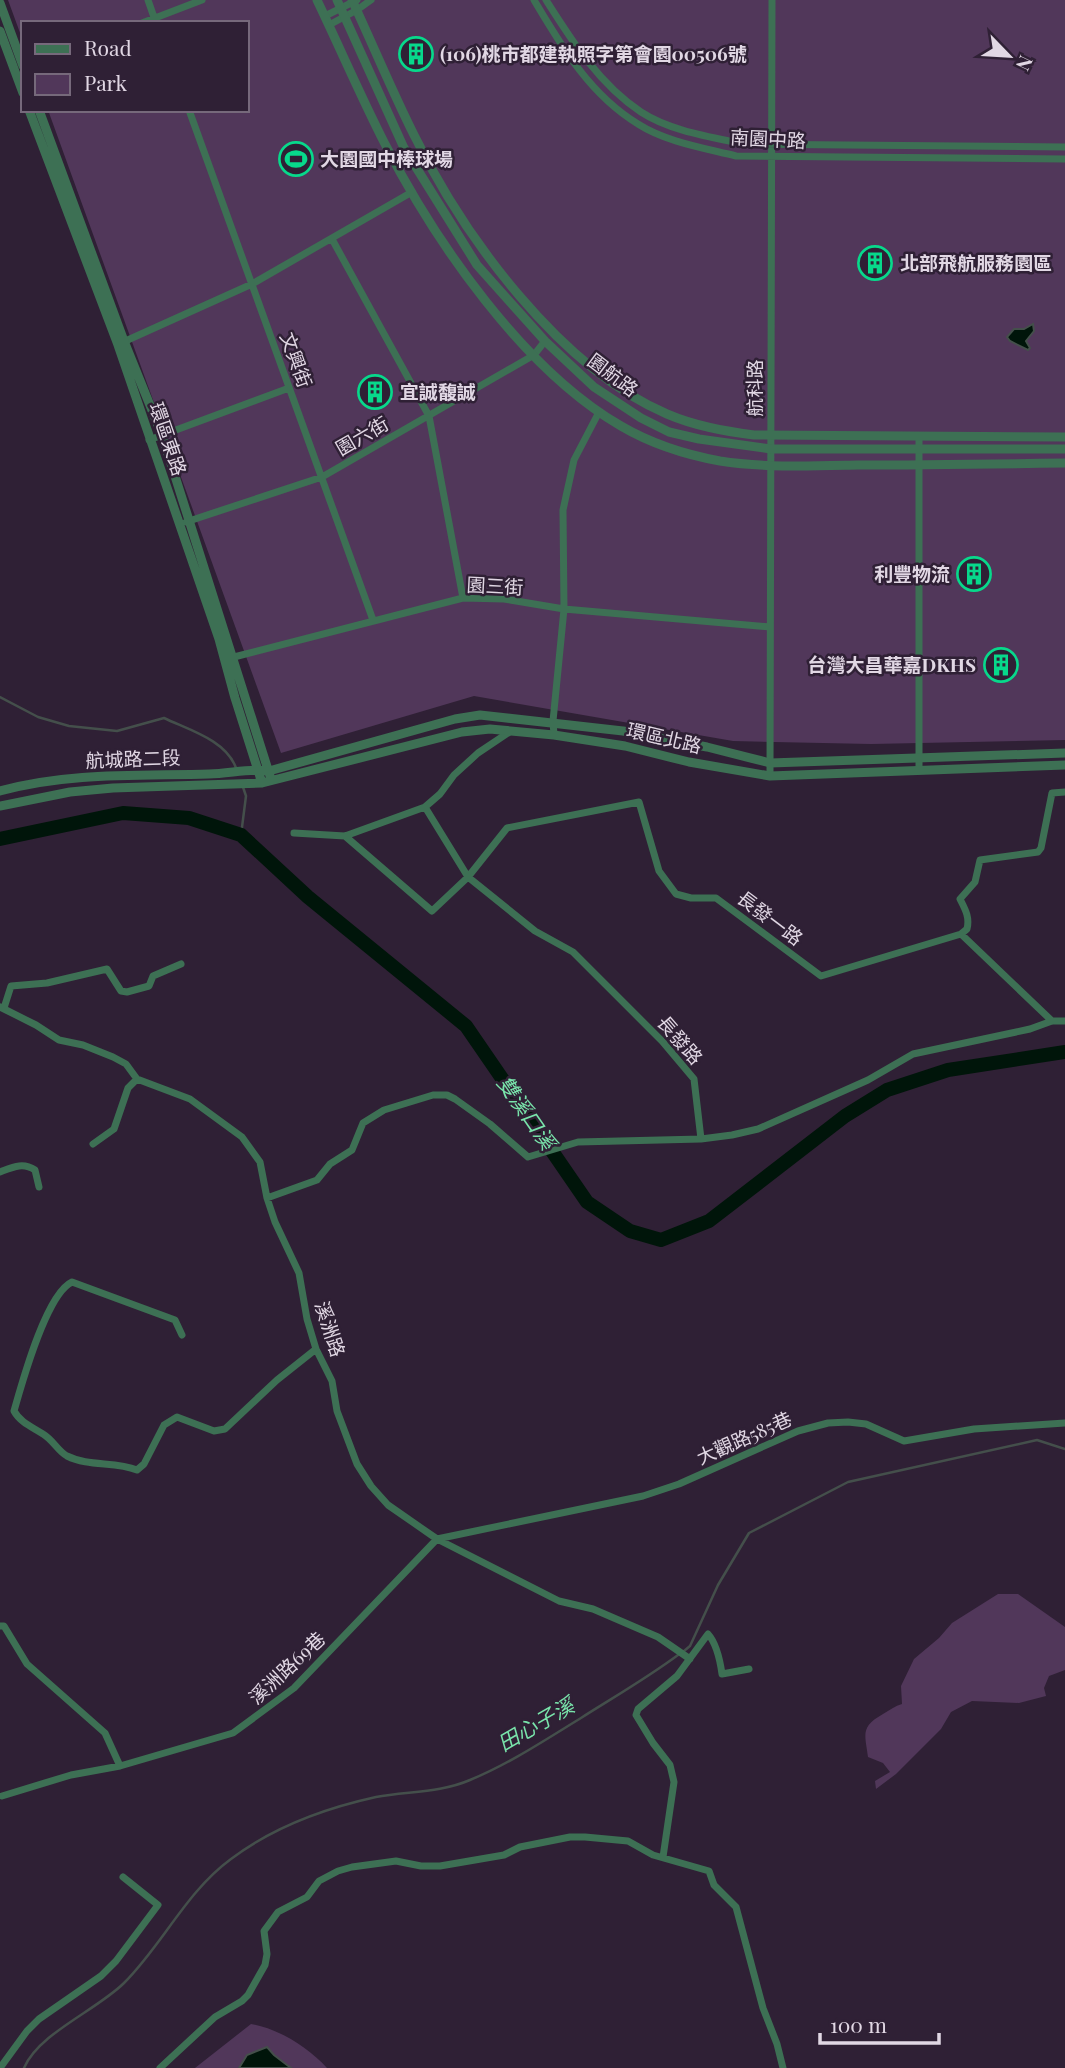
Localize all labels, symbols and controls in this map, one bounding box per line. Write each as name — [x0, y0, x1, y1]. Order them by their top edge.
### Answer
legend — [21, 21, 248, 112]
north arrow — [974, 21, 1044, 91]
text: Road — [84, 33, 132, 61]
building icon: (106)桃市都建執照字第會園00506號 — [397, 35, 435, 73]
place label: (106)桃市都建執照字第會園00506號 — [440, 40, 747, 66]
text: N — [1011, 52, 1040, 76]
text: Park — [84, 68, 128, 96]
street label: 南園中路 — [729, 123, 807, 153]
sports icon: 大園國中棒球場 — [277, 140, 315, 178]
place label: 大園國中棒球場 — [320, 145, 453, 171]
building icon: 北部飛航服務園區 — [856, 244, 894, 282]
place label: 北部飛航服務園區 — [900, 249, 1052, 275]
street label: 文興街 — [275, 328, 319, 391]
street label: 園航路 — [583, 347, 644, 402]
street label: 航科路 — [741, 359, 767, 417]
building icon: 宜誠馥誠 — [356, 373, 394, 411]
place label: 宜誠馥誠 — [400, 378, 476, 404]
street label: 環區東路 — [144, 399, 194, 479]
street label: 園六街 — [330, 410, 393, 461]
building icon: 利豐物流 — [955, 555, 993, 593]
place label: 利豐物流 — [874, 560, 950, 586]
street label: 園三街 — [466, 571, 524, 599]
building icon: 台灣大昌華嘉DKHS — [982, 646, 1020, 684]
place label: 台灣大昌華嘉DKHS — [808, 651, 976, 677]
street label: 環區北路 — [624, 716, 704, 758]
street label: 航城路二段 — [85, 743, 181, 773]
street label: 長發一路 — [732, 884, 809, 950]
street label: 長發路 — [652, 1009, 709, 1069]
water label: 雙溪口溪 — [492, 1069, 565, 1157]
street label: 溪洲路 — [310, 1298, 352, 1360]
street label: 大觀路585巷 — [692, 1405, 795, 1470]
street label: 溪洲路69巷 — [243, 1625, 330, 1709]
water label: 田心子溪 — [492, 1689, 581, 1756]
scale bar — [820, 2002, 939, 2046]
text: 100 m — [830, 2010, 887, 2038]

